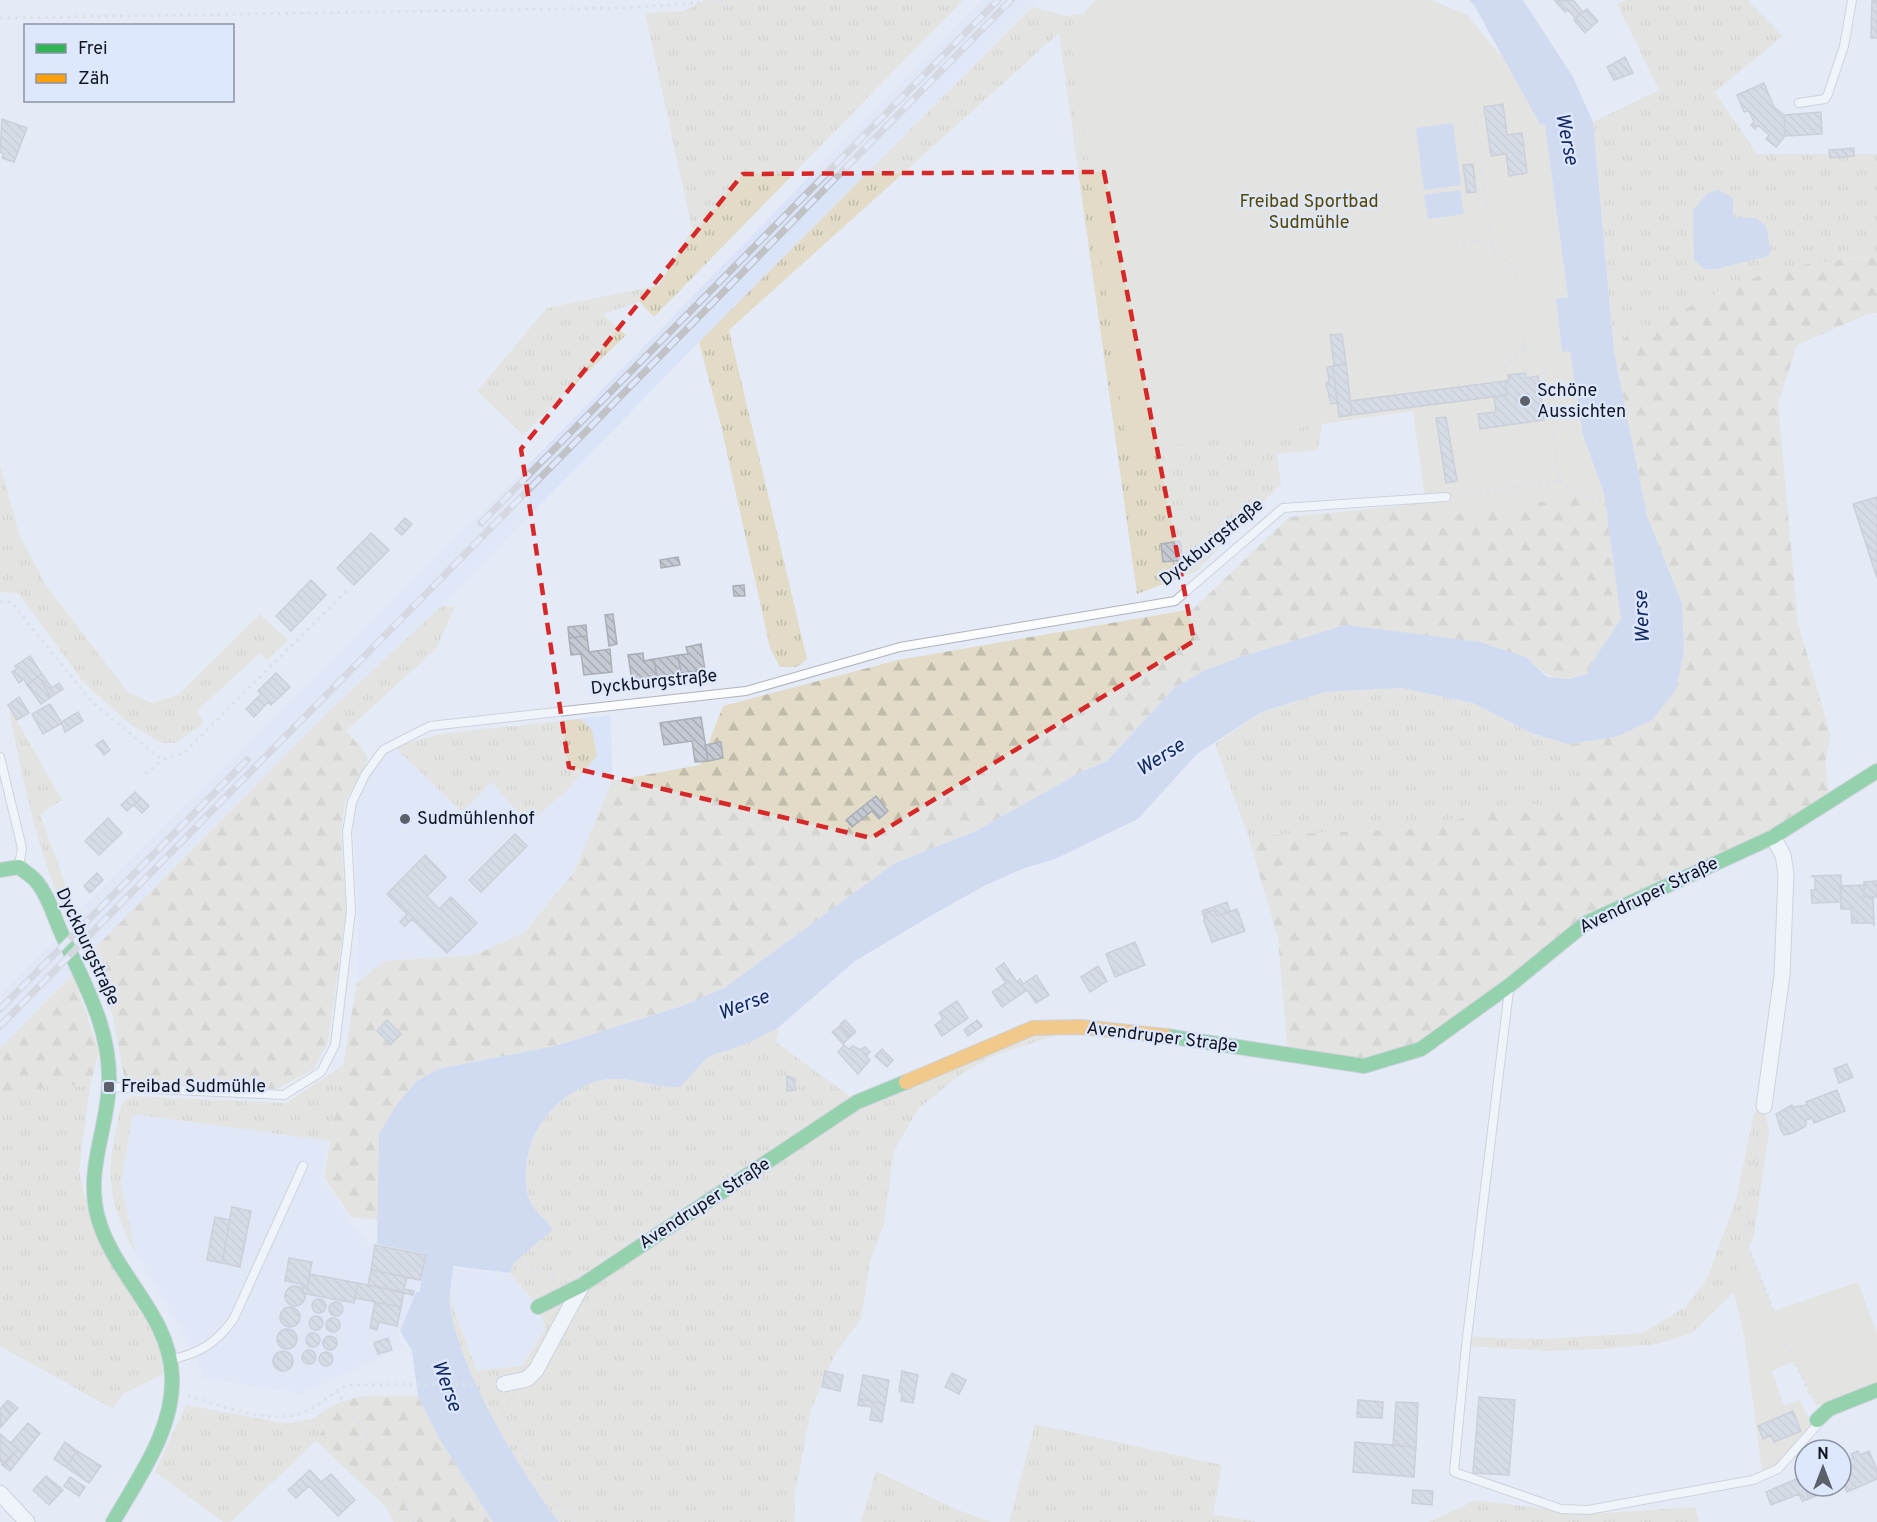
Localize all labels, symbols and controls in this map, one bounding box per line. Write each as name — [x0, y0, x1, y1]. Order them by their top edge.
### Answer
legend — [24, 24, 234, 102]
text: Frei — [78, 38, 108, 61]
text: Zäh — [78, 68, 109, 91]
water label: Werse — [1548, 111, 1584, 168]
park label: Freibad Sportbad Sudmühle — [1239, 191, 1379, 235]
place label: Schöne Aussichten — [1537, 380, 1626, 424]
marker: Schöne Aussichten — [1518, 394, 1532, 408]
street label: Dyckburgstraße — [1155, 494, 1269, 592]
water label: Werse — [1629, 589, 1657, 644]
street label: Dyckburgstraße — [590, 665, 718, 701]
water label: Werse — [1132, 733, 1191, 783]
place label: Sudmühlenhof — [417, 808, 534, 831]
marker: Sudmühlenhof — [398, 812, 412, 826]
street label: Avendruper Straße — [1576, 852, 1722, 940]
street label: Dyckburgstraße — [50, 884, 124, 1010]
water label: Werse — [715, 984, 774, 1028]
street label: Avendruper Straße — [1085, 1017, 1239, 1059]
place label: Freibad Sudmühle — [121, 1076, 266, 1099]
marker: Freibad Sudmühle — [102, 1080, 116, 1094]
street label: Avendruper Straße — [635, 1153, 775, 1255]
water label: Werse — [425, 1357, 467, 1416]
north arrow — [1793, 1438, 1853, 1498]
text: N — [1817, 1445, 1829, 1465]

